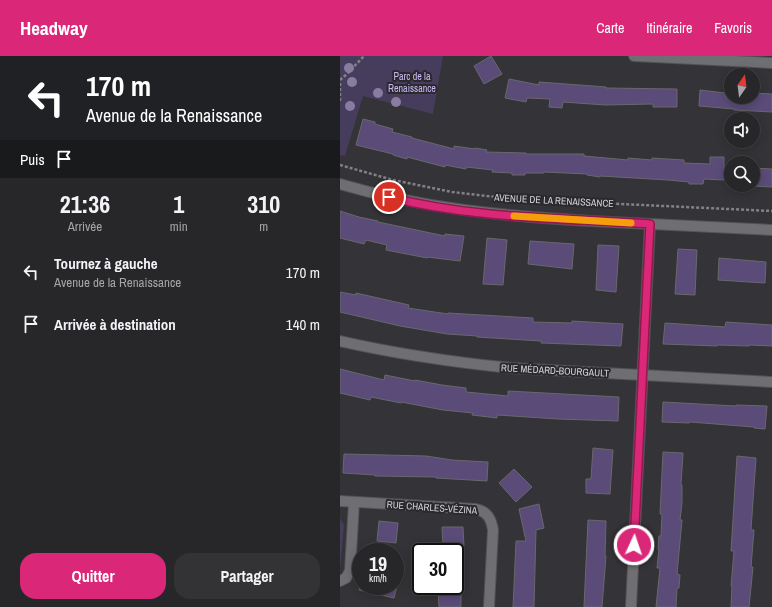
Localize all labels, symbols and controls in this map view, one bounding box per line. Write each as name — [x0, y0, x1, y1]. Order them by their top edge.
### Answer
text: Headway — [20, 15, 88, 41]
text: Carte — [596, 19, 624, 37]
text: Itinéraire — [646, 19, 692, 37]
text: Favoris — [714, 19, 752, 37]
text: 170 m — [86, 67, 151, 105]
north arrow — [724, 68, 760, 104]
map controls — [724, 68, 760, 192]
park label: Parc de la Renaissance — [388, 70, 436, 95]
icon: left — [20, 72, 72, 124]
text: Avenue de la Renaissance — [86, 103, 262, 128]
button: sound — [724, 112, 760, 148]
icon: arrive — [53, 148, 75, 170]
text: Puis — [20, 149, 45, 170]
button: search — [724, 156, 760, 192]
pin — [372, 180, 406, 214]
icon: arrive — [378, 186, 400, 208]
text: 21:36 — [60, 188, 110, 220]
text: 1 — [173, 188, 184, 220]
text: 310 — [247, 188, 280, 220]
street label: AVENUE DE LA RENAISSANCE — [493, 191, 614, 210]
text: Arrivée — [68, 218, 102, 235]
text: min — [170, 218, 188, 235]
text: m — [259, 218, 268, 235]
text: Tournez à gauche — [54, 253, 158, 274]
icon: left — [20, 261, 42, 283]
text: 170 m — [286, 262, 320, 283]
text: Avenue de la Renaissance — [54, 274, 181, 291]
icon: arrive — [20, 313, 42, 335]
text: Arrivée à destination — [54, 314, 176, 335]
text: 140 m — [286, 314, 320, 335]
street label: RUE MÉDARD-BOURGAULT — [501, 361, 609, 380]
street label: RUE CHARLES-VÉZINA — [386, 498, 478, 517]
position arrow — [613, 524, 655, 566]
speed limit sign: 30 — [412, 543, 464, 595]
text: 19 — [369, 550, 387, 577]
button: Quitter — [20, 553, 166, 599]
button: Partager — [174, 553, 320, 599]
text: km/h — [369, 572, 387, 585]

